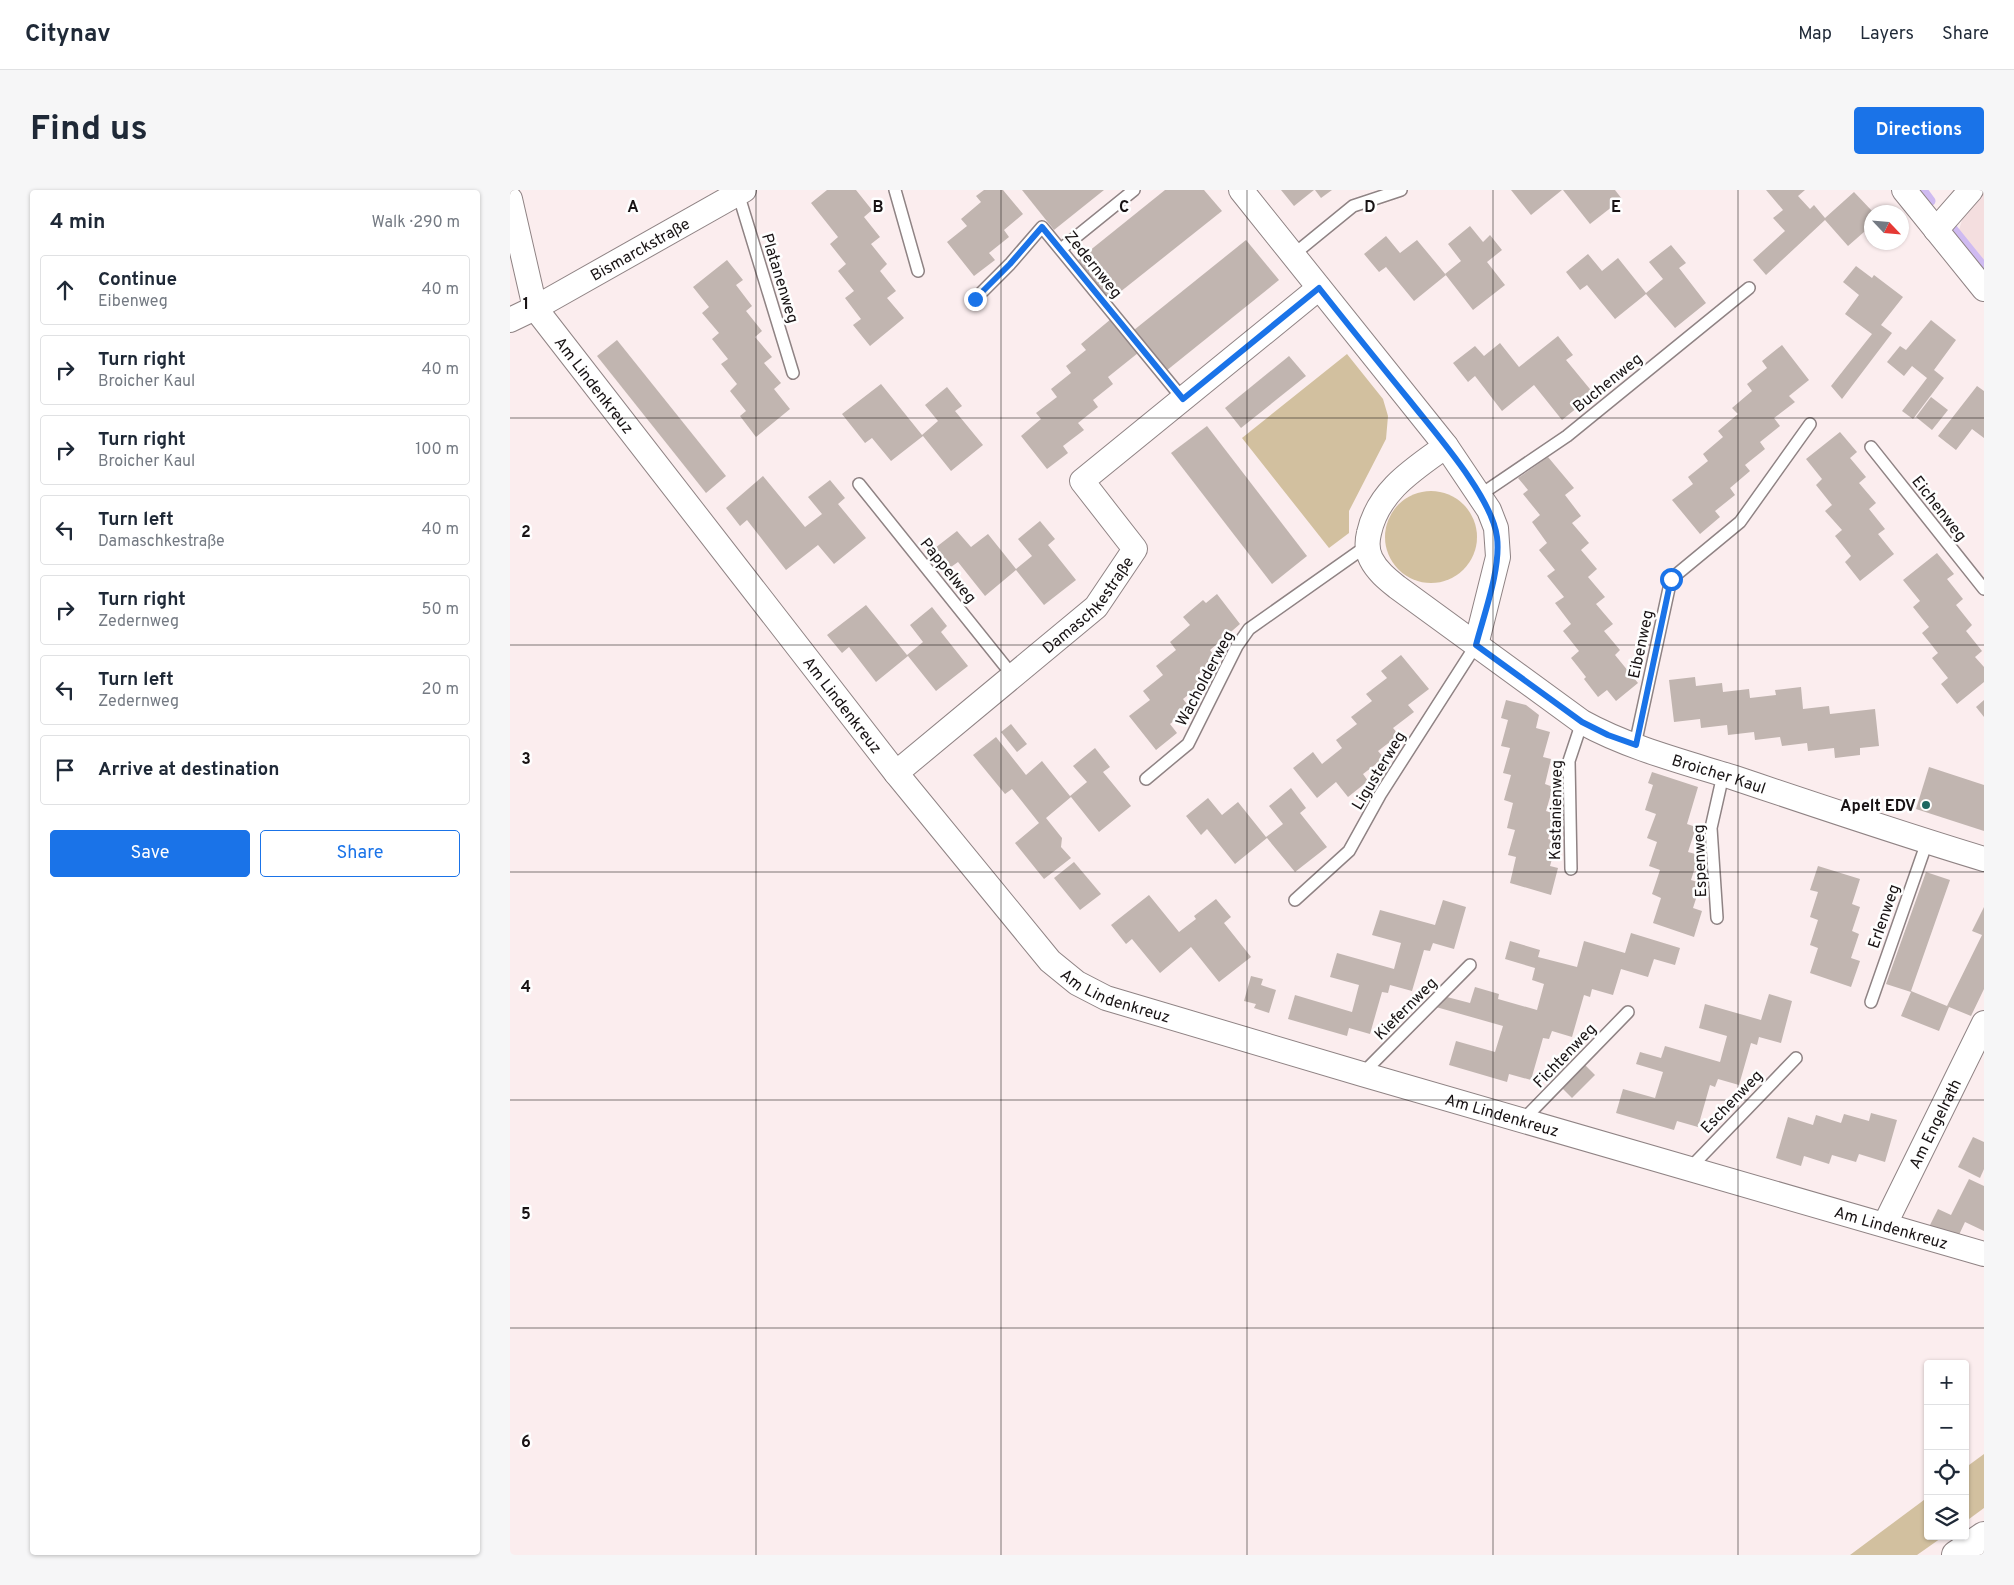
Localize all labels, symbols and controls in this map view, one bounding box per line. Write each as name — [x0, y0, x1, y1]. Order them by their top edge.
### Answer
text: Citynav — [25, 20, 111, 50]
text: Map — [1798, 23, 1832, 46]
text: Layers — [1860, 23, 1914, 46]
text: Share — [1942, 23, 1989, 46]
button: Directions — [1854, 107, 1984, 154]
text: Find us — [30, 108, 148, 152]
text: A — [627, 198, 639, 218]
text: B — [872, 198, 884, 218]
text: C — [1119, 198, 1129, 218]
text: D — [1364, 198, 1376, 218]
text: E — [1611, 198, 1621, 218]
north arrow — [1864, 205, 1909, 250]
text: 4 min — [50, 209, 106, 236]
text: Walk · 290 m — [372, 213, 460, 233]
street label: Bismarckstraße — [587, 215, 694, 287]
street label: Zedernweg — [1059, 228, 1126, 303]
street label: Platanenweg — [756, 231, 802, 326]
text: Continue — [98, 268, 177, 292]
icon: ahead — [51, 276, 79, 304]
text: 40 m — [421, 280, 459, 300]
route end — [964, 288, 987, 311]
text: Eibenweg — [98, 292, 168, 312]
text: 1 — [523, 295, 529, 315]
street label: Am Lindenkreuz — [549, 333, 637, 438]
text: Turn right — [98, 348, 186, 372]
street label: Buchenweg — [1570, 350, 1647, 418]
icon: right — [51, 356, 79, 384]
text: 40 m — [421, 360, 459, 380]
text: Broicher Kaul — [98, 372, 195, 392]
text: Turn right — [98, 428, 186, 452]
icon: right — [51, 436, 79, 464]
text: 100 m — [415, 440, 459, 460]
text: Broicher Kaul — [98, 452, 195, 472]
street label: Eichenweg — [1907, 472, 1970, 546]
text: Turn left — [98, 508, 174, 532]
icon: left — [51, 516, 79, 544]
text: 40 m — [421, 520, 459, 540]
text: 2 — [521, 523, 531, 543]
text: Damaschkestraße — [98, 532, 225, 552]
street label: Pappelweg — [915, 534, 980, 608]
street label: Damaschkestraße — [1039, 553, 1139, 659]
route start — [1660, 568, 1683, 591]
text: Turn right — [98, 588, 186, 612]
icon: right — [51, 596, 79, 624]
text: 50 m — [422, 600, 459, 620]
street label: Eibenweg — [1625, 608, 1659, 681]
text: Zedernweg — [98, 612, 179, 632]
street label: Wacholderweg — [1172, 628, 1239, 730]
street label: Am Lindenkreuz — [797, 653, 885, 758]
text: Turn left — [98, 668, 174, 692]
icon: left — [51, 676, 79, 704]
text: 20 m — [422, 680, 459, 700]
text: Zedernweg — [98, 692, 179, 712]
street label: Ligusterweg — [1348, 728, 1411, 814]
text: 3 — [521, 750, 531, 770]
street label: Broicher Kaul — [1669, 751, 1768, 800]
icon: arrive — [51, 756, 79, 784]
text: Arrive at destination — [98, 758, 279, 782]
street label: Kastanienweg — [1546, 760, 1568, 860]
place label: Apelt EDV — [1840, 797, 1916, 817]
marker: Apelt EDV — [1920, 799, 1932, 811]
street label: Espenweg — [1690, 824, 1712, 898]
button: Save — [50, 830, 250, 877]
button: Share — [260, 830, 460, 877]
street label: Erlenweg — [1865, 882, 1905, 951]
street label: Am Lindenkreuz — [1055, 965, 1172, 1028]
street label: Kiefernweg — [1371, 974, 1442, 1045]
text: 4 — [521, 978, 531, 998]
street label: Fichtenweg — [1530, 1020, 1601, 1093]
street label: Eschenweg — [1697, 1066, 1768, 1138]
street label: Am Engelrath — [1906, 1076, 1967, 1173]
street label: Am Lindenkreuz — [1442, 1091, 1561, 1142]
street label: Am Lindenkreuz — [1831, 1203, 1950, 1255]
text: 5 — [521, 1205, 531, 1225]
map controls — [1924, 1360, 1969, 1540]
button: + — [1924, 1360, 1969, 1405]
button: − — [1924, 1405, 1969, 1450]
text: 6 — [521, 1433, 531, 1453]
button: locate — [1924, 1450, 1969, 1495]
button: layers — [1924, 1495, 1969, 1540]

